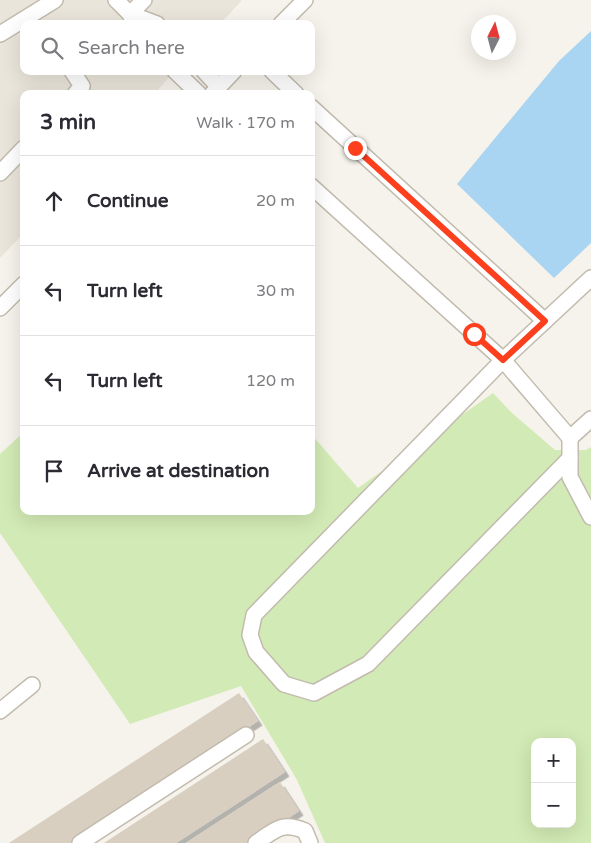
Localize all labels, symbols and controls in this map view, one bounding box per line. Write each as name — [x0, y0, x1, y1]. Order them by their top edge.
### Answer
north arrow — [471, 15, 516, 60]
search box — [20, 20, 315, 75]
icon: search — [38, 34, 66, 62]
text: Search here — [78, 37, 185, 59]
text: 3 min — [40, 110, 96, 135]
text: Walk · 170 m — [196, 113, 295, 133]
route end — [344, 137, 367, 160]
icon: ahead — [40, 187, 68, 215]
text: Continue — [87, 190, 169, 212]
text: 20 m — [256, 191, 295, 211]
icon: left — [40, 277, 68, 305]
text: Turn left — [87, 280, 163, 302]
text: 30 m — [256, 281, 295, 301]
route start — [463, 323, 486, 346]
icon: left — [40, 367, 68, 395]
text: Turn left — [87, 370, 163, 392]
text: 120 m — [246, 371, 295, 391]
icon: arrive — [40, 457, 68, 485]
text: Arrive at destination — [87, 460, 270, 482]
map controls — [531, 738, 576, 828]
button: + — [531, 738, 576, 783]
button: − — [531, 783, 576, 828]

